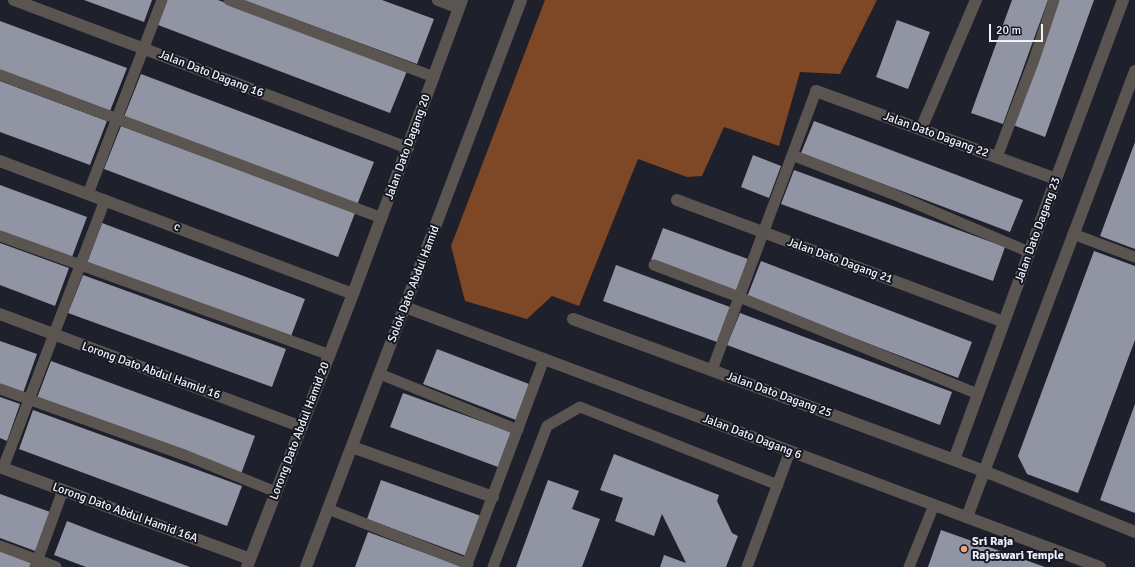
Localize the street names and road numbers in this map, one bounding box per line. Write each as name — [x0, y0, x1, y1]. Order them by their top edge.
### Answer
street label: Jalan Dato Dagang 16 — [157, 47, 265, 101]
street label: Jalan Dato Dagang 20 — [382, 92, 434, 202]
street label: Jalan Dato Dagang 22 — [881, 109, 991, 161]
street label: Jalan Dato Dagang 23 — [1012, 175, 1064, 285]
street label: c — [172, 219, 182, 235]
street label: Solok Dato Abdul Hamid — [385, 224, 443, 344]
street label: Jalan Dato Dagang 21 — [785, 235, 895, 287]
street label: Lorong Dato Abdul Hamid 16 — [80, 339, 222, 403]
street label: Lorong Dato Abdul Hamid 20 — [267, 360, 333, 502]
street label: Jalan Dato Dagang 25 — [724, 369, 834, 421]
street label: Jalan Dato Dagang 6 — [701, 412, 803, 462]
street label: Lorong Dato Abdul Hamid 16A — [50, 480, 200, 546]

